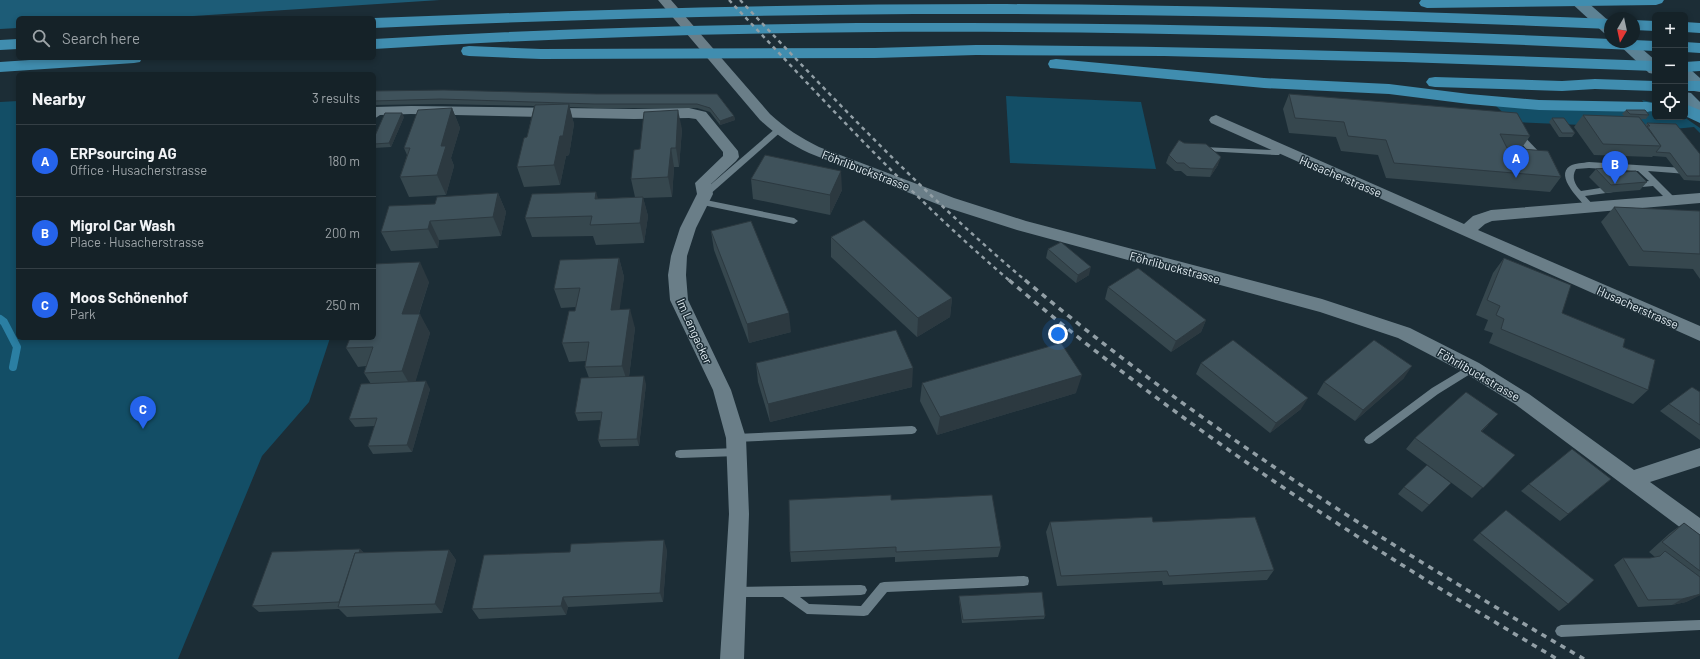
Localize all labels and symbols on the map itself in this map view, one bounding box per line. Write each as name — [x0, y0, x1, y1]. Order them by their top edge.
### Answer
north arrow — [1604, 12, 1640, 48]
pin: A — [1503, 145, 1529, 178]
street label: Föhrlibuckstrasse — [820, 147, 912, 193]
pin: B — [1602, 151, 1628, 184]
street label: Husacherstrasse — [1298, 152, 1384, 200]
street label: Föhrlibuckstrasse — [1128, 248, 1222, 286]
street label: Husacherstrasse — [1595, 283, 1681, 331]
street label: Im Langacker — [674, 296, 716, 366]
your location — [1048, 324, 1068, 344]
street label: Föhrlibuckstrasse — [1435, 345, 1523, 403]
pin: C — [130, 396, 156, 429]

